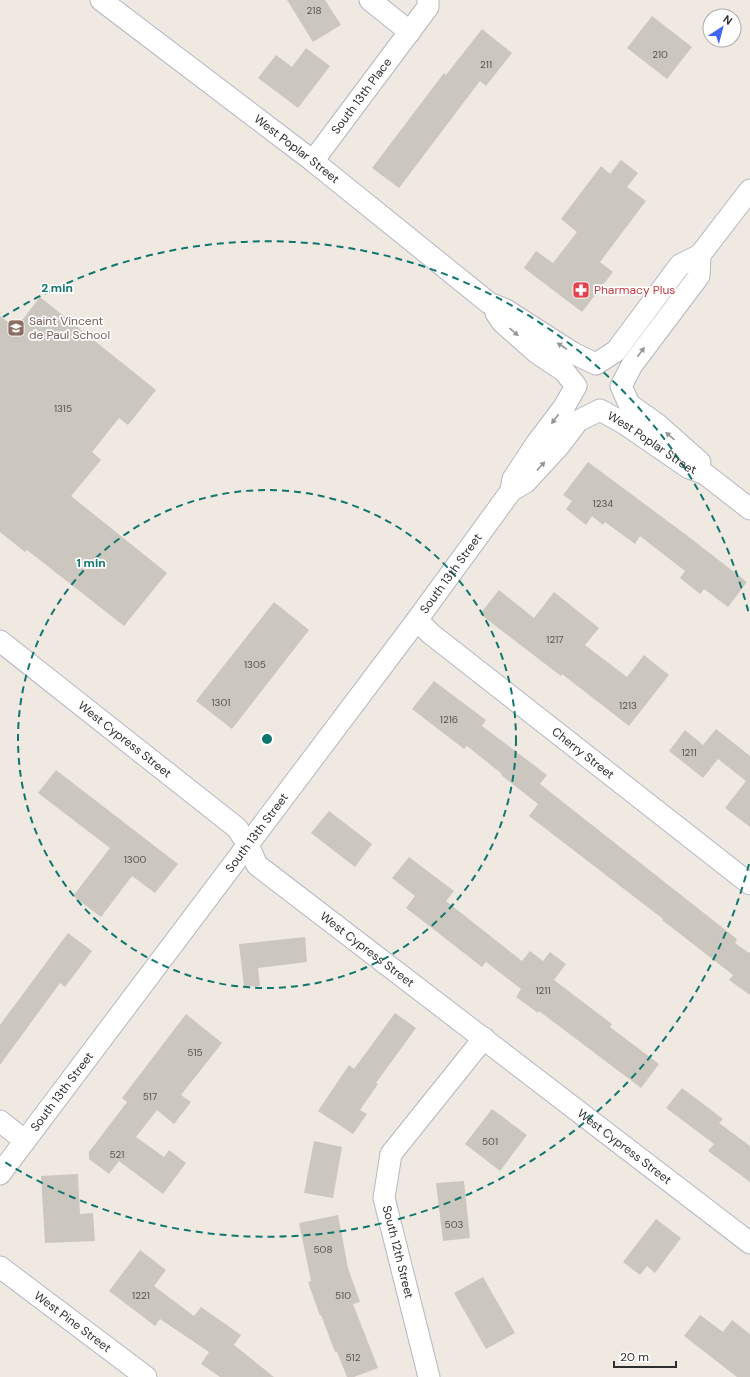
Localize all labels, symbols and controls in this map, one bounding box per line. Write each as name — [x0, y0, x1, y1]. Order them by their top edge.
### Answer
house number: 218 — [307, 4, 321, 17]
north arrow — [702, 8, 742, 48]
text: N — [721, 12, 735, 28]
house number: 210 — [652, 48, 668, 61]
street label: South 13th Place — [328, 55, 395, 137]
house number: 211 — [480, 58, 492, 71]
street label: West Poplar Street — [251, 111, 343, 187]
text: 2 min — [41, 280, 73, 296]
pharmacy icon: Pharmacy Plus — [571, 280, 591, 300]
place label: Pharmacy Plus — [594, 282, 675, 298]
place label: Saint Vincent de Paul School — [29, 313, 110, 343]
school or university icon: Saint Vincent de Paul School — [6, 318, 26, 338]
one-way arrow — [509, 328, 519, 337]
one-way arrow — [557, 342, 567, 350]
one-way arrow — [637, 347, 645, 358]
house number: 1315 — [54, 402, 72, 415]
street label: West Poplar Street — [605, 408, 699, 478]
one-way arrow — [551, 413, 559, 424]
one-way arrow — [665, 431, 676, 440]
one-way arrow — [536, 461, 546, 471]
house number: 1234 — [593, 497, 613, 510]
street label: South 13th Street — [416, 530, 486, 617]
text: 1 min — [76, 555, 106, 571]
house number: 1217 — [546, 633, 564, 646]
house number: 1305 — [244, 658, 266, 671]
house number: 1301 — [212, 696, 231, 709]
street label: West Cypress Street — [75, 698, 175, 781]
house number: 1213 — [619, 699, 637, 712]
house number: 1216 — [440, 713, 458, 726]
street label: Cherry Street — [549, 724, 618, 783]
centre of rings — [260, 732, 274, 746]
house number: 1211 — [681, 746, 697, 759]
street label: South 13th Street — [222, 790, 292, 876]
house number: 1300 — [124, 853, 147, 866]
street label: West Cypress Street — [317, 908, 418, 991]
house number: 1211 — [535, 984, 551, 997]
house number: 515 — [187, 1046, 203, 1059]
street label: South 13th Street — [27, 1048, 97, 1135]
house number: 517 — [143, 1090, 157, 1103]
street label: West Cypress Street — [574, 1105, 675, 1188]
house number: 501 — [482, 1135, 498, 1148]
house number: 521 — [110, 1148, 124, 1161]
street label: South 12th Street — [379, 1204, 417, 1300]
house number: 503 — [445, 1218, 464, 1231]
house number: 508 — [313, 1243, 333, 1256]
street label: West Pine Street — [31, 1288, 115, 1356]
house number: 1221 — [132, 1289, 150, 1302]
house number: 510 — [335, 1289, 351, 1302]
scale bar — [614, 1343, 676, 1369]
text: 20 m — [620, 1349, 649, 1365]
house number: 512 — [346, 1351, 361, 1364]

